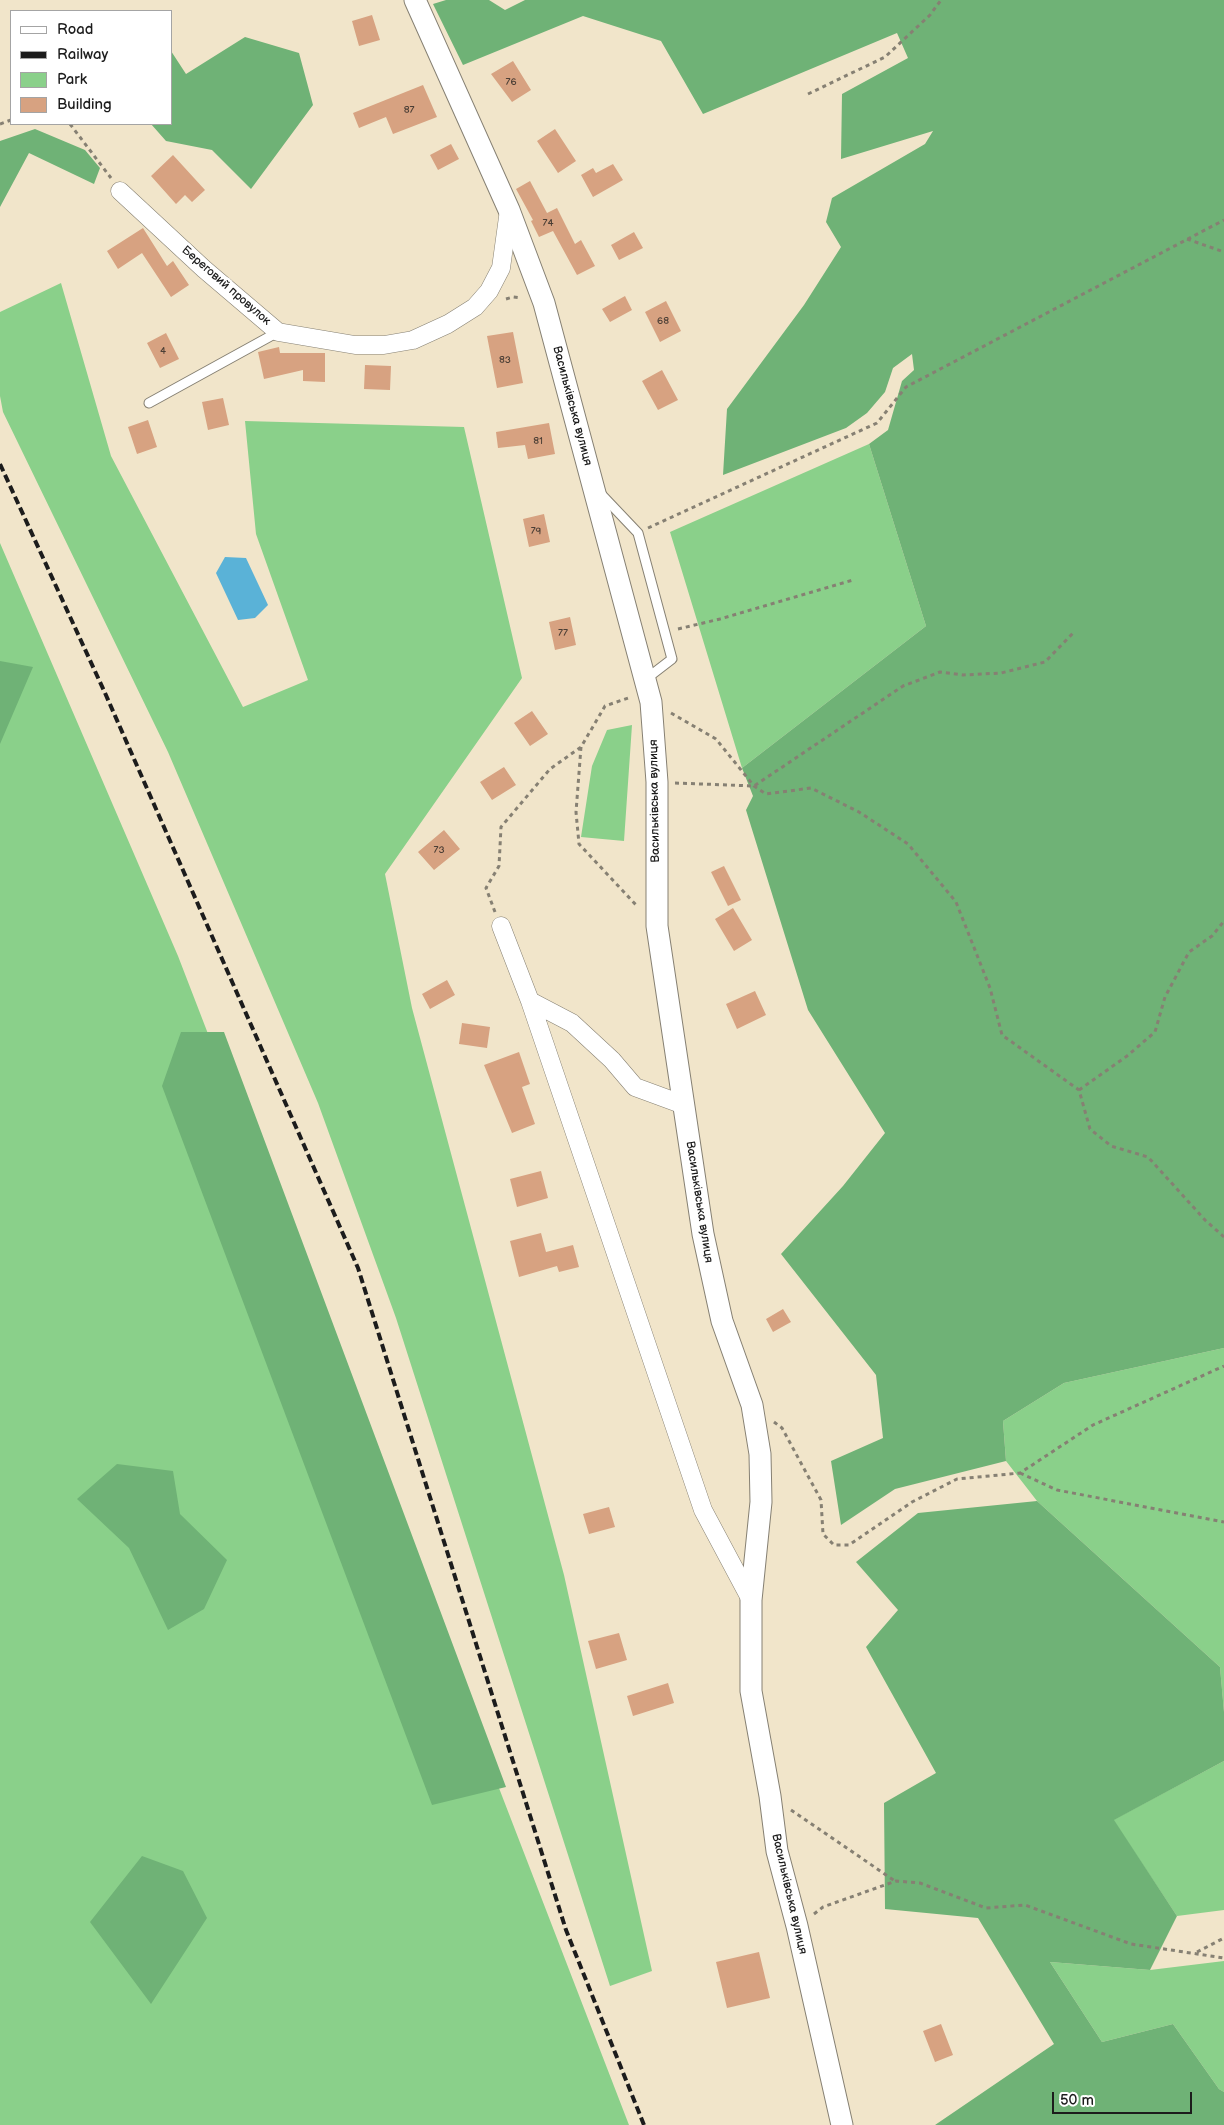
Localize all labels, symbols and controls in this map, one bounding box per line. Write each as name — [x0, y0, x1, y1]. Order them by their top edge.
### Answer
legend — [10, 10, 172, 125]
text: Road — [57, 20, 93, 39]
text: Railway — [57, 45, 108, 64]
text: Park — [57, 70, 87, 89]
house number: 76 — [505, 76, 517, 88]
text: Building — [57, 95, 112, 114]
house number: 87 — [404, 104, 414, 116]
house number: 74 — [542, 217, 554, 229]
street label: Береговий провулок — [178, 243, 274, 329]
house number: 68 — [657, 315, 669, 327]
house number: 4 — [160, 345, 166, 357]
street label: Васильківська вулиця — [549, 345, 595, 467]
house number: 83 — [499, 354, 511, 366]
house number: 81 — [533, 435, 543, 447]
house number: 79 — [531, 525, 541, 537]
house number: 77 — [558, 627, 568, 639]
street label: Васильківська вулиця — [647, 739, 663, 863]
house number: 73 — [433, 844, 445, 856]
street label: Васильківська вулиця — [682, 1140, 716, 1264]
street label: Васильківська вулиця — [768, 1832, 810, 1956]
scale bar — [1054, 2082, 1194, 2114]
text: 50 m — [1060, 2091, 1094, 2110]

